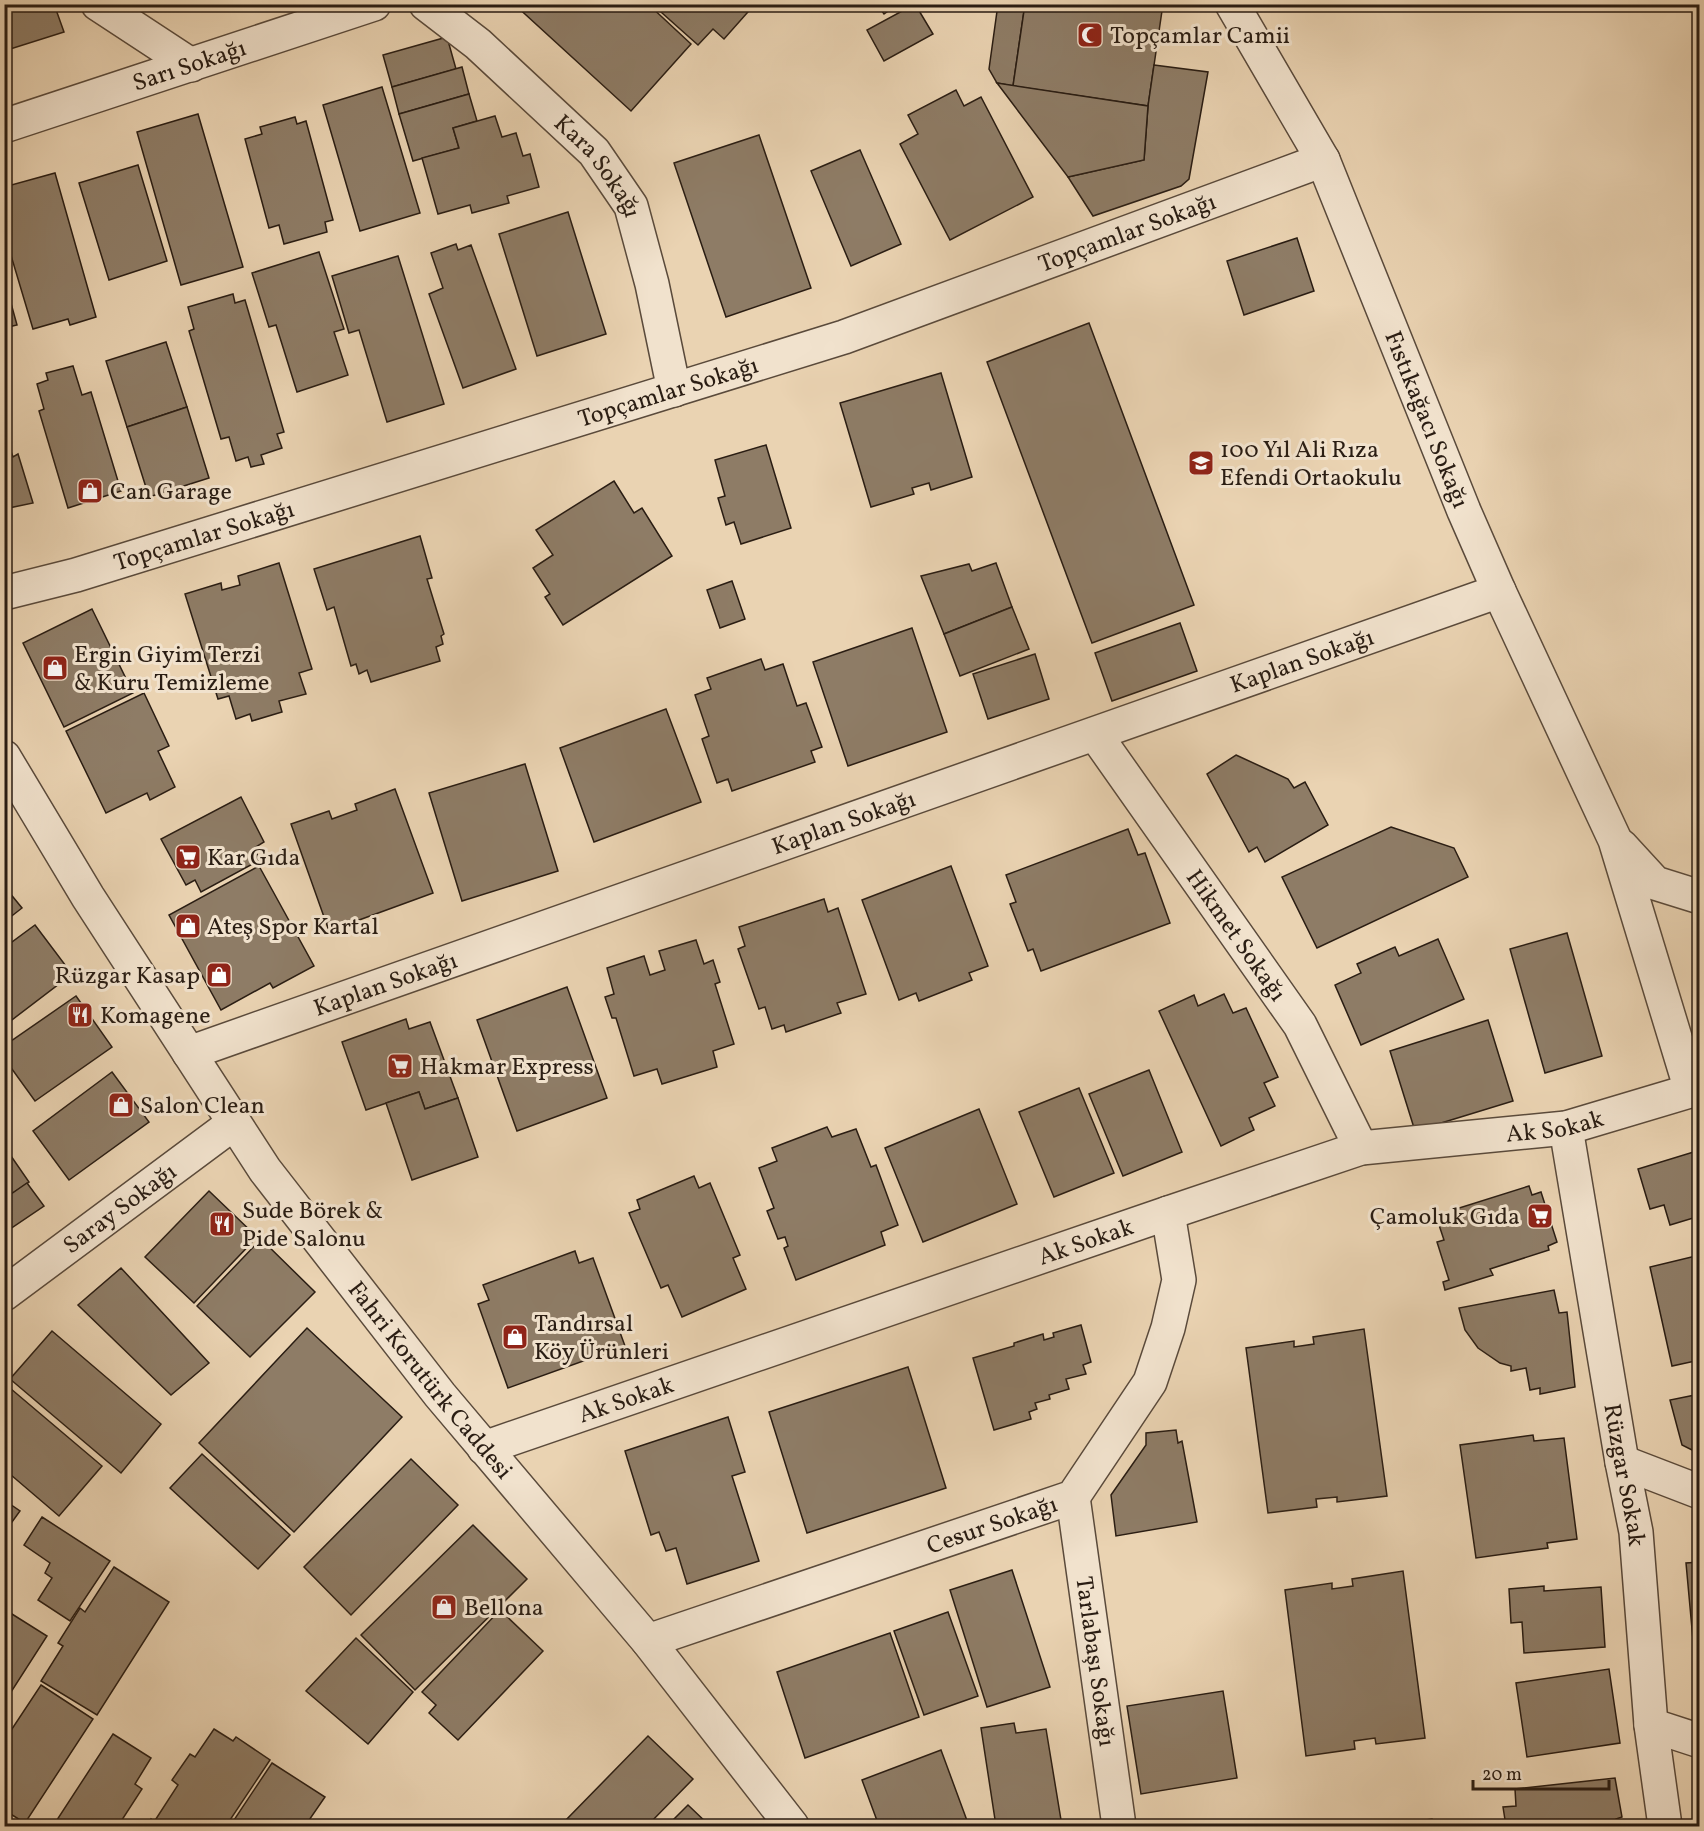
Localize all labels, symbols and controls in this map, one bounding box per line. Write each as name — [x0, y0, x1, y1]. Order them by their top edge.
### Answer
mosque icon: Topçamlar Camii — [1075, 20, 1105, 50]
place label: Topçamlar Camii — [1110, 20, 1290, 54]
street label: Sarı Sokağı — [129, 32, 251, 101]
street label: Kara Sokağı — [545, 108, 648, 222]
street label: Topçamlar Sokağı — [1034, 186, 1221, 283]
street label: Fıstıkağacı Sokağı — [1374, 326, 1476, 514]
street label: Topçamlar Sokağı — [574, 350, 763, 437]
place label: 100 Yıl Ali Rıza Efendi Ortaokulu — [1220, 434, 1402, 496]
school or university icon: 100 Yıl Ali Rıza Efendi Ortaokulu — [1186, 448, 1216, 478]
shop icon: Can Garage — [75, 476, 105, 506]
place label: Can Garage — [110, 476, 232, 510]
street label: Topçamlar Sokağı — [110, 493, 299, 581]
street label: Kaplan Sokağı — [1226, 621, 1379, 703]
place label: Ergin Giyim Terzi & Kuru Temizleme — [74, 639, 269, 701]
shop icon: Ergin Giyim Terzi & Kuru Temizleme — [40, 653, 70, 683]
street label: Kaplan Sokağı — [768, 783, 921, 865]
supermarket icon: Kar Gıda — [173, 842, 203, 872]
place label: Kar Gıda — [207, 842, 300, 876]
street label: Hikmet Sokağı — [1177, 863, 1293, 1009]
shop icon: Ateş Spor Kartal — [173, 911, 203, 941]
place label: Ateş Spor Kartal — [207, 911, 379, 945]
street label: Kaplan Sokağı — [309, 945, 462, 1027]
place label: Rüzgar Kasap — [55, 960, 200, 994]
shop icon: Rüzgar Kasap — [204, 960, 234, 990]
restaurant icon: Komagene — [65, 1000, 95, 1030]
place label: Komagene — [100, 1000, 211, 1034]
supermarket icon: Hakmar Express — [385, 1051, 415, 1081]
place label: Hakmar Express — [420, 1051, 594, 1085]
shop icon: Salon Clean — [106, 1090, 136, 1120]
place label: Salon Clean — [140, 1090, 265, 1124]
street label: Ak Sokak — [1505, 1103, 1608, 1153]
street label: Saray Sokağı — [57, 1156, 185, 1263]
place label: Sude Börek & Pide Salonu — [242, 1195, 383, 1257]
place label: Çamoluk Gıda — [1370, 1201, 1520, 1235]
supermarket icon: Çamoluk Gıda — [1525, 1201, 1555, 1231]
restaurant icon: Sude Börek & Pide Salonu — [207, 1209, 237, 1239]
street label: Ak Sokak — [1034, 1211, 1138, 1275]
street label: Fahri Korutürk Caddesi — [339, 1275, 519, 1488]
place label: Tandırsal Köy Ürünleri — [534, 1308, 669, 1370]
shop icon: Tandırsal Köy Ürünleri — [500, 1322, 530, 1352]
street label: Ak Sokak — [574, 1369, 679, 1433]
street label: Rüzgar Sokak — [1593, 1401, 1652, 1548]
street label: Cesur Sokağı — [923, 1488, 1062, 1564]
street label: Tarlabaşı Sokağı — [1065, 1574, 1123, 1749]
shop icon: Bellona — [429, 1592, 459, 1622]
place label: Bellona — [464, 1592, 544, 1626]
scale bar — [1473, 1753, 1610, 1791]
text: 20 m — [1482, 1763, 1522, 1788]

